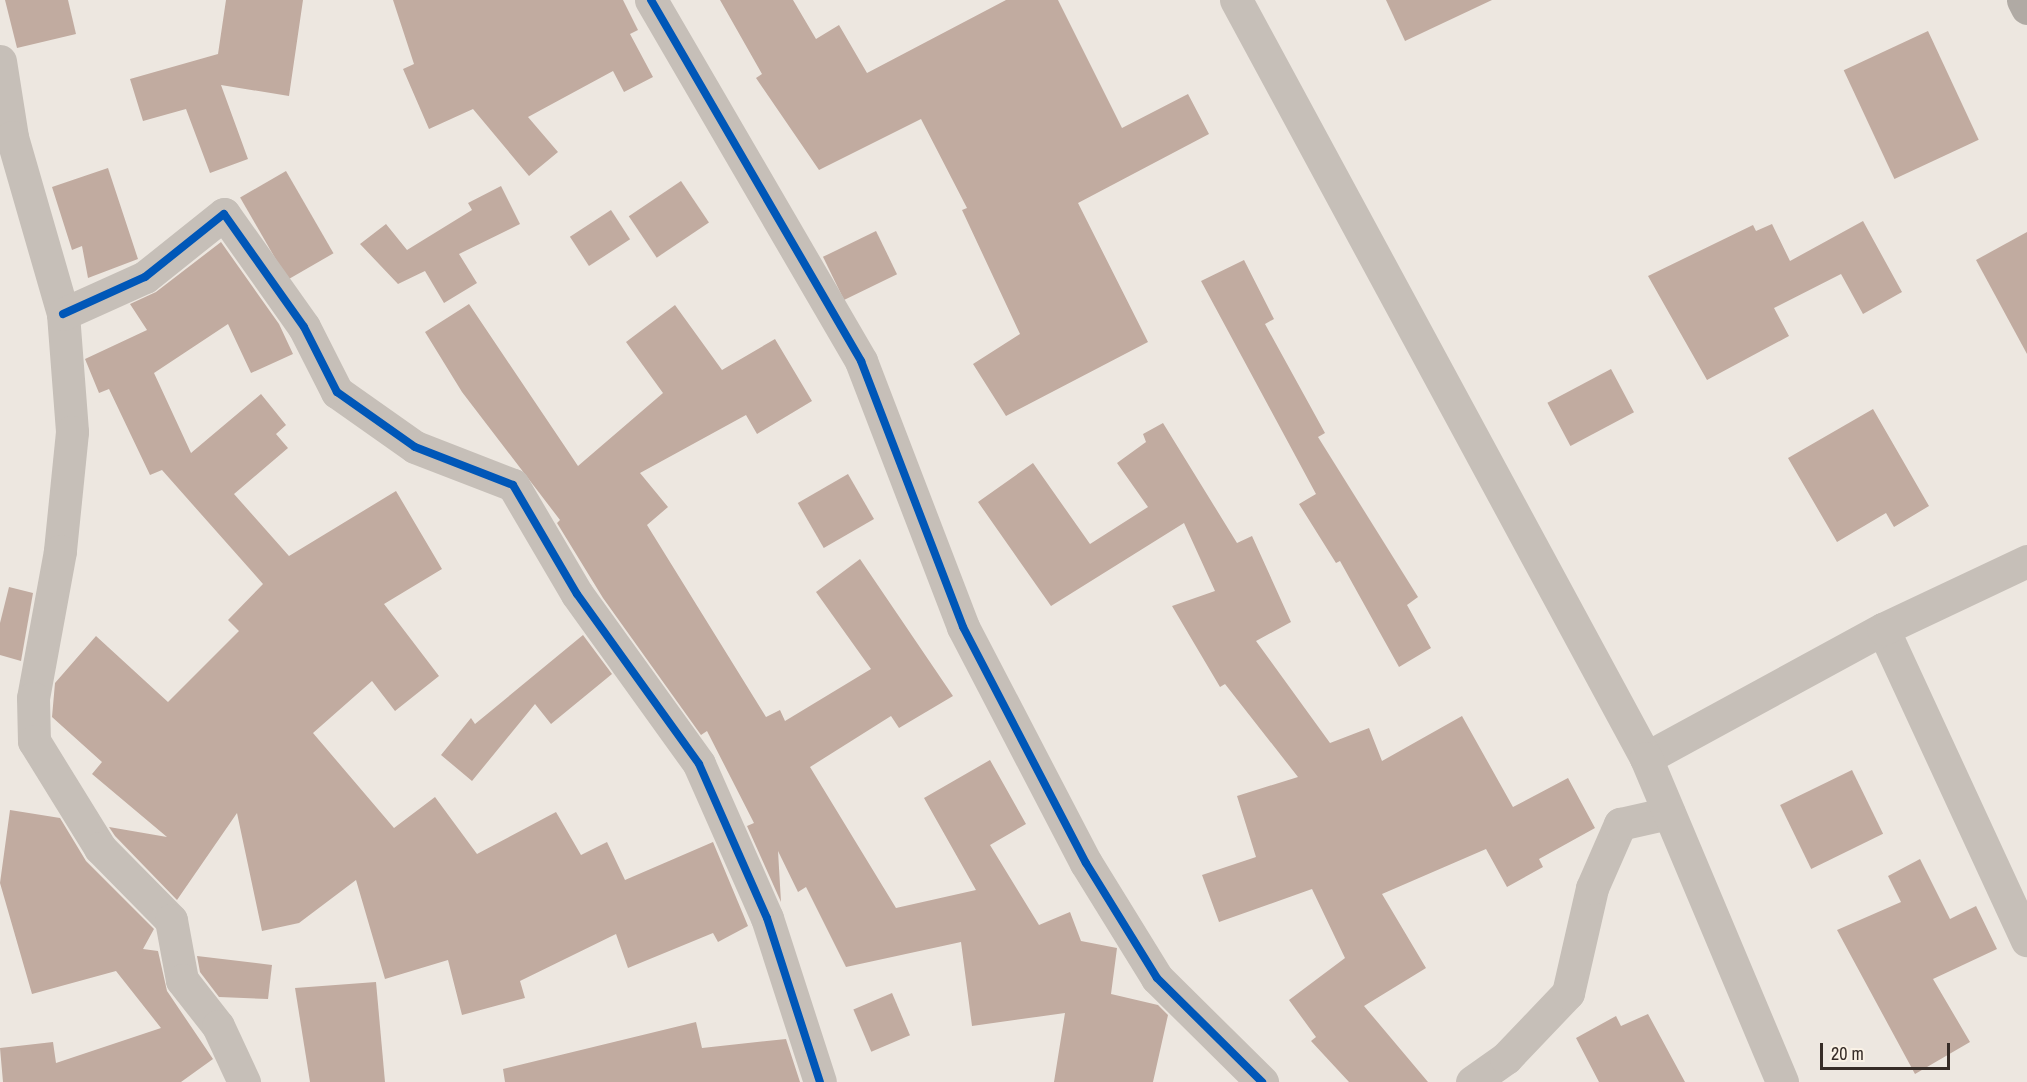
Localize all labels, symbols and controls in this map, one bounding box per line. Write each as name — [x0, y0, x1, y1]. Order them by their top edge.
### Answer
scale bar — [1823, 1031, 1954, 1069]
text: 20 m — [1831, 1041, 1864, 1066]

